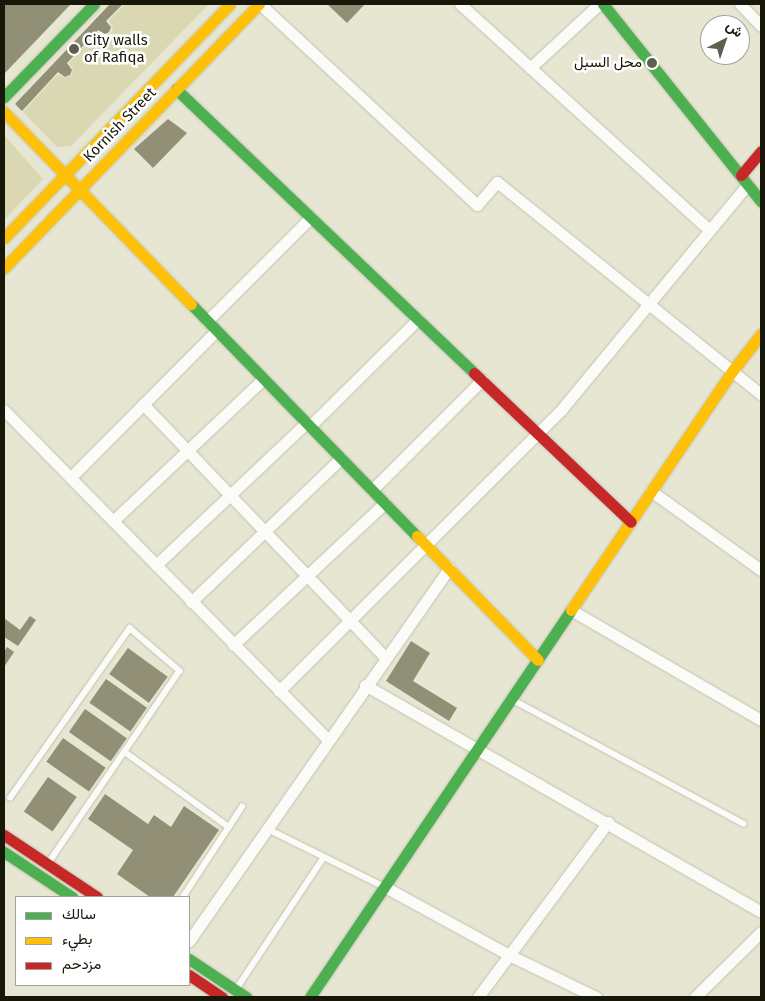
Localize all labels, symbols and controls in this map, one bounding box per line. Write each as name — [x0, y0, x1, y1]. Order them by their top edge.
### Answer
north arrow — [700, 15, 750, 65]
text: ش — [723, 17, 746, 41]
place label: City walls of Rafiqa — [84, 31, 148, 66]
marker: City walls of Rafiqa — [68, 43, 80, 55]
place label: محل السبل — [574, 54, 642, 72]
marker: محل السبل — [646, 57, 658, 69]
street label: Kornish Street — [80, 84, 160, 166]
legend — [15, 896, 190, 986]
text: سالك — [62, 905, 96, 923]
text: بطيء — [62, 930, 92, 948]
text: مزدحم — [62, 955, 101, 973]

